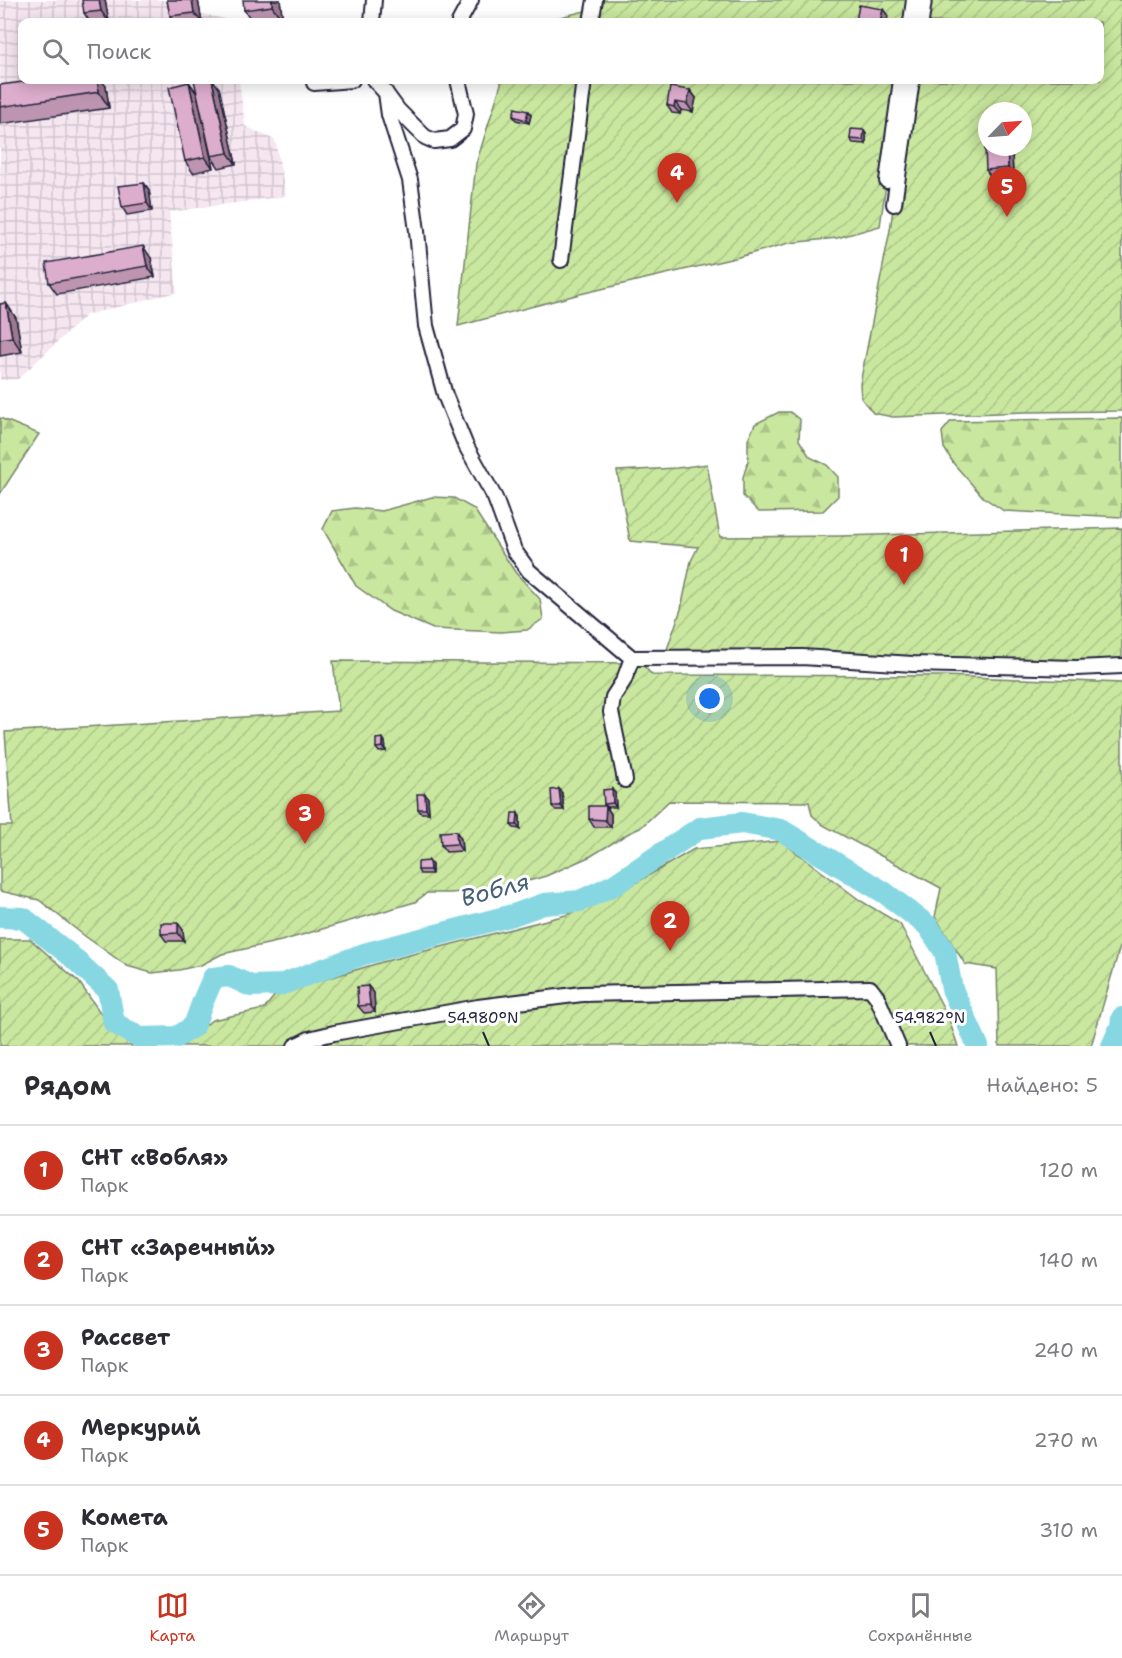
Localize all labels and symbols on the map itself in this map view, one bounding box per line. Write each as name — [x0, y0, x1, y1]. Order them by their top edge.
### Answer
north arrow — [978, 102, 1032, 156]
pin: 4 — [658, 154, 696, 203]
pin: 5 — [988, 168, 1026, 217]
pin: 1 — [884, 536, 924, 585]
your location — [695, 684, 724, 713]
pin: 3 — [286, 794, 324, 844]
water label: Вобля — [457, 865, 533, 915]
pin: 2 — [650, 902, 690, 951]
text: 54.980°N — [447, 1008, 519, 1028]
text: 54.982°N — [895, 1008, 965, 1028]

